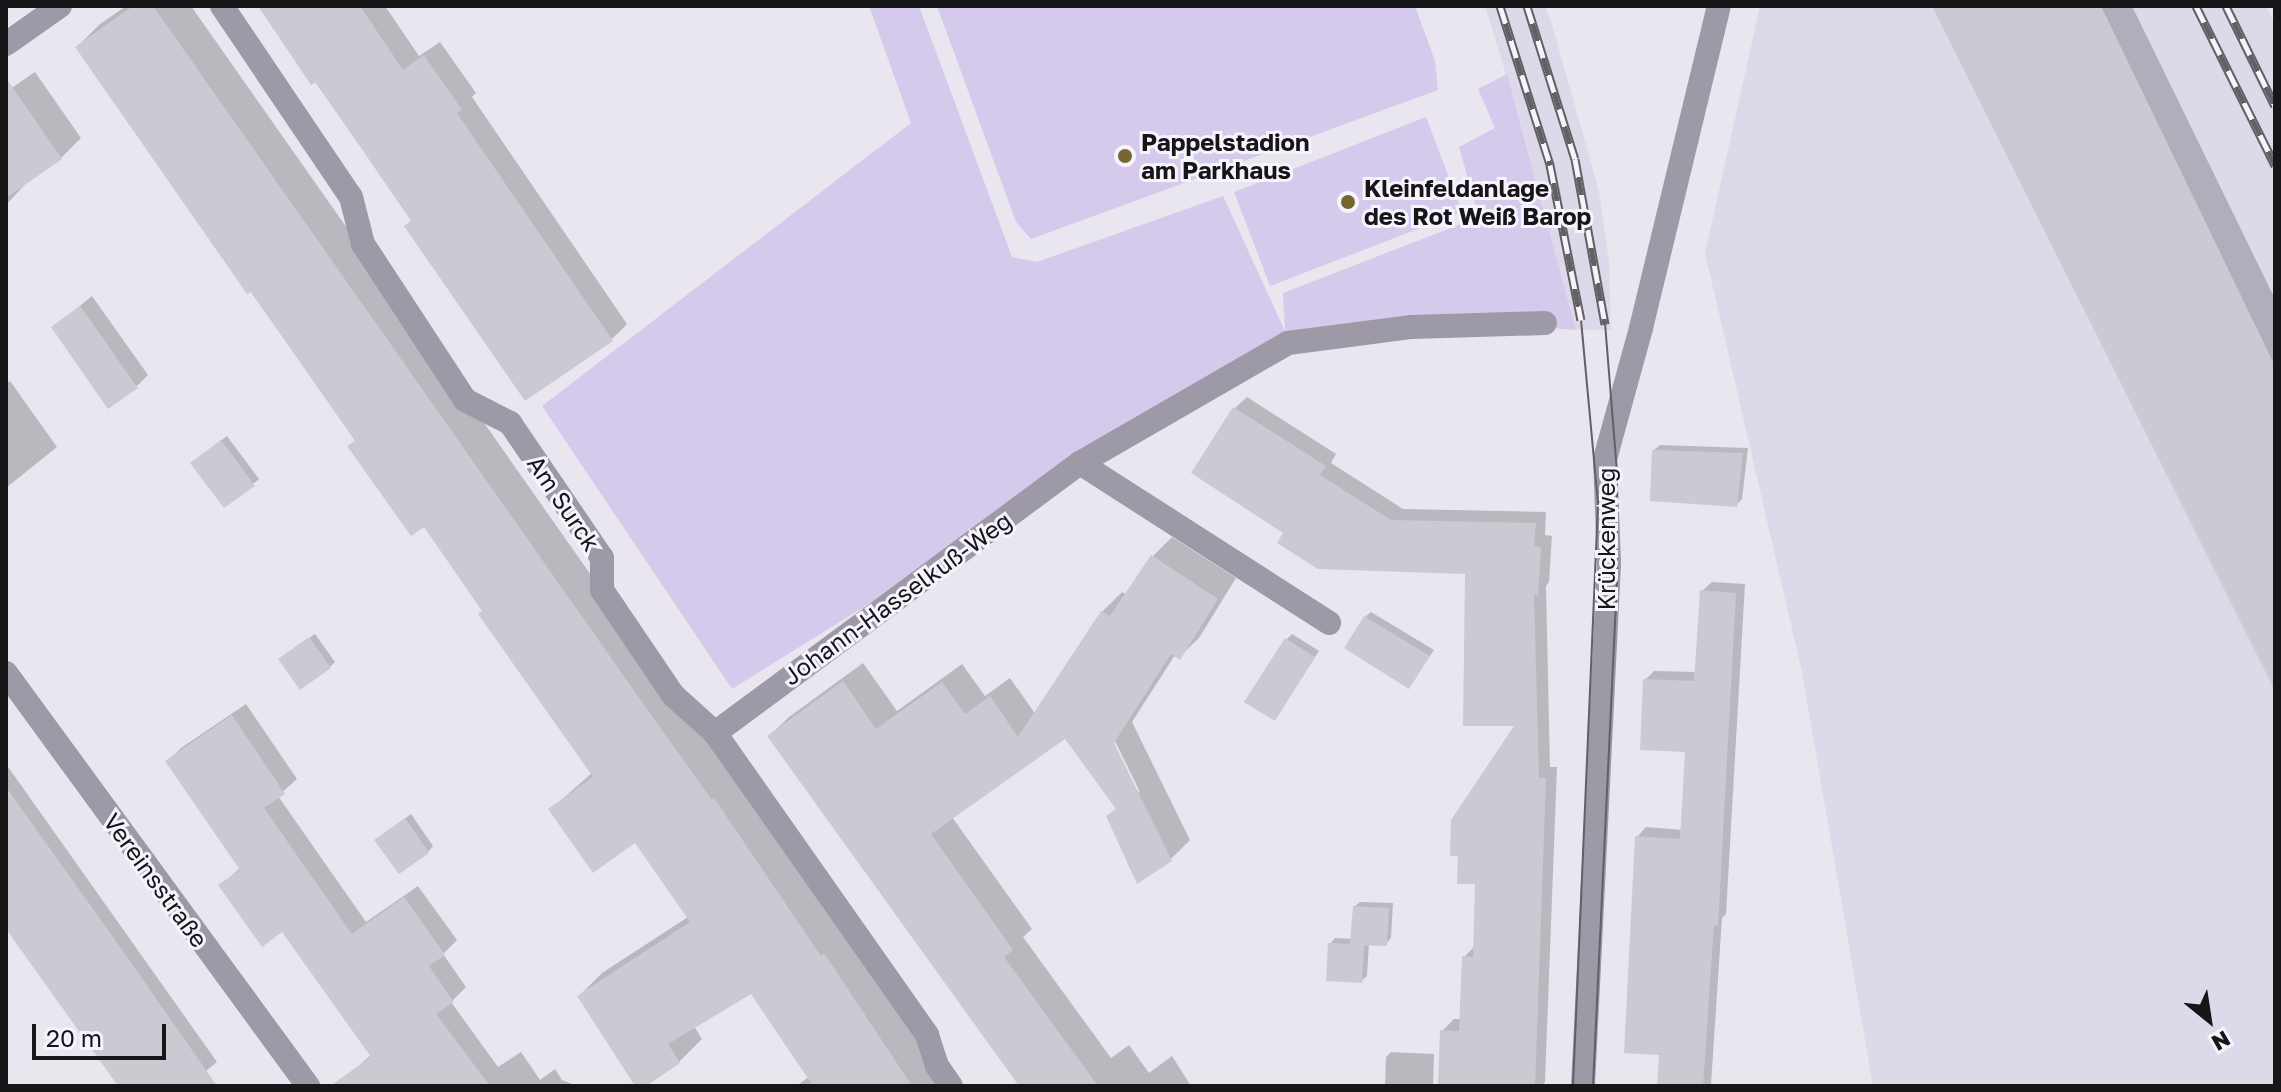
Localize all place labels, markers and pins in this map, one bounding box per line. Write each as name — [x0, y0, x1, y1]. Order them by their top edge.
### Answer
place label: Pappelstadion am Parkhaus — [1141, 128, 1309, 184]
marker: Pappelstadion am Parkhaus — [1116, 147, 1134, 165]
place label: Kleinfeldanlage des Rot Weiß Barop — [1364, 174, 1591, 230]
marker: Kleinfeldanlage des Rot Weiß Barop — [1339, 193, 1357, 211]

